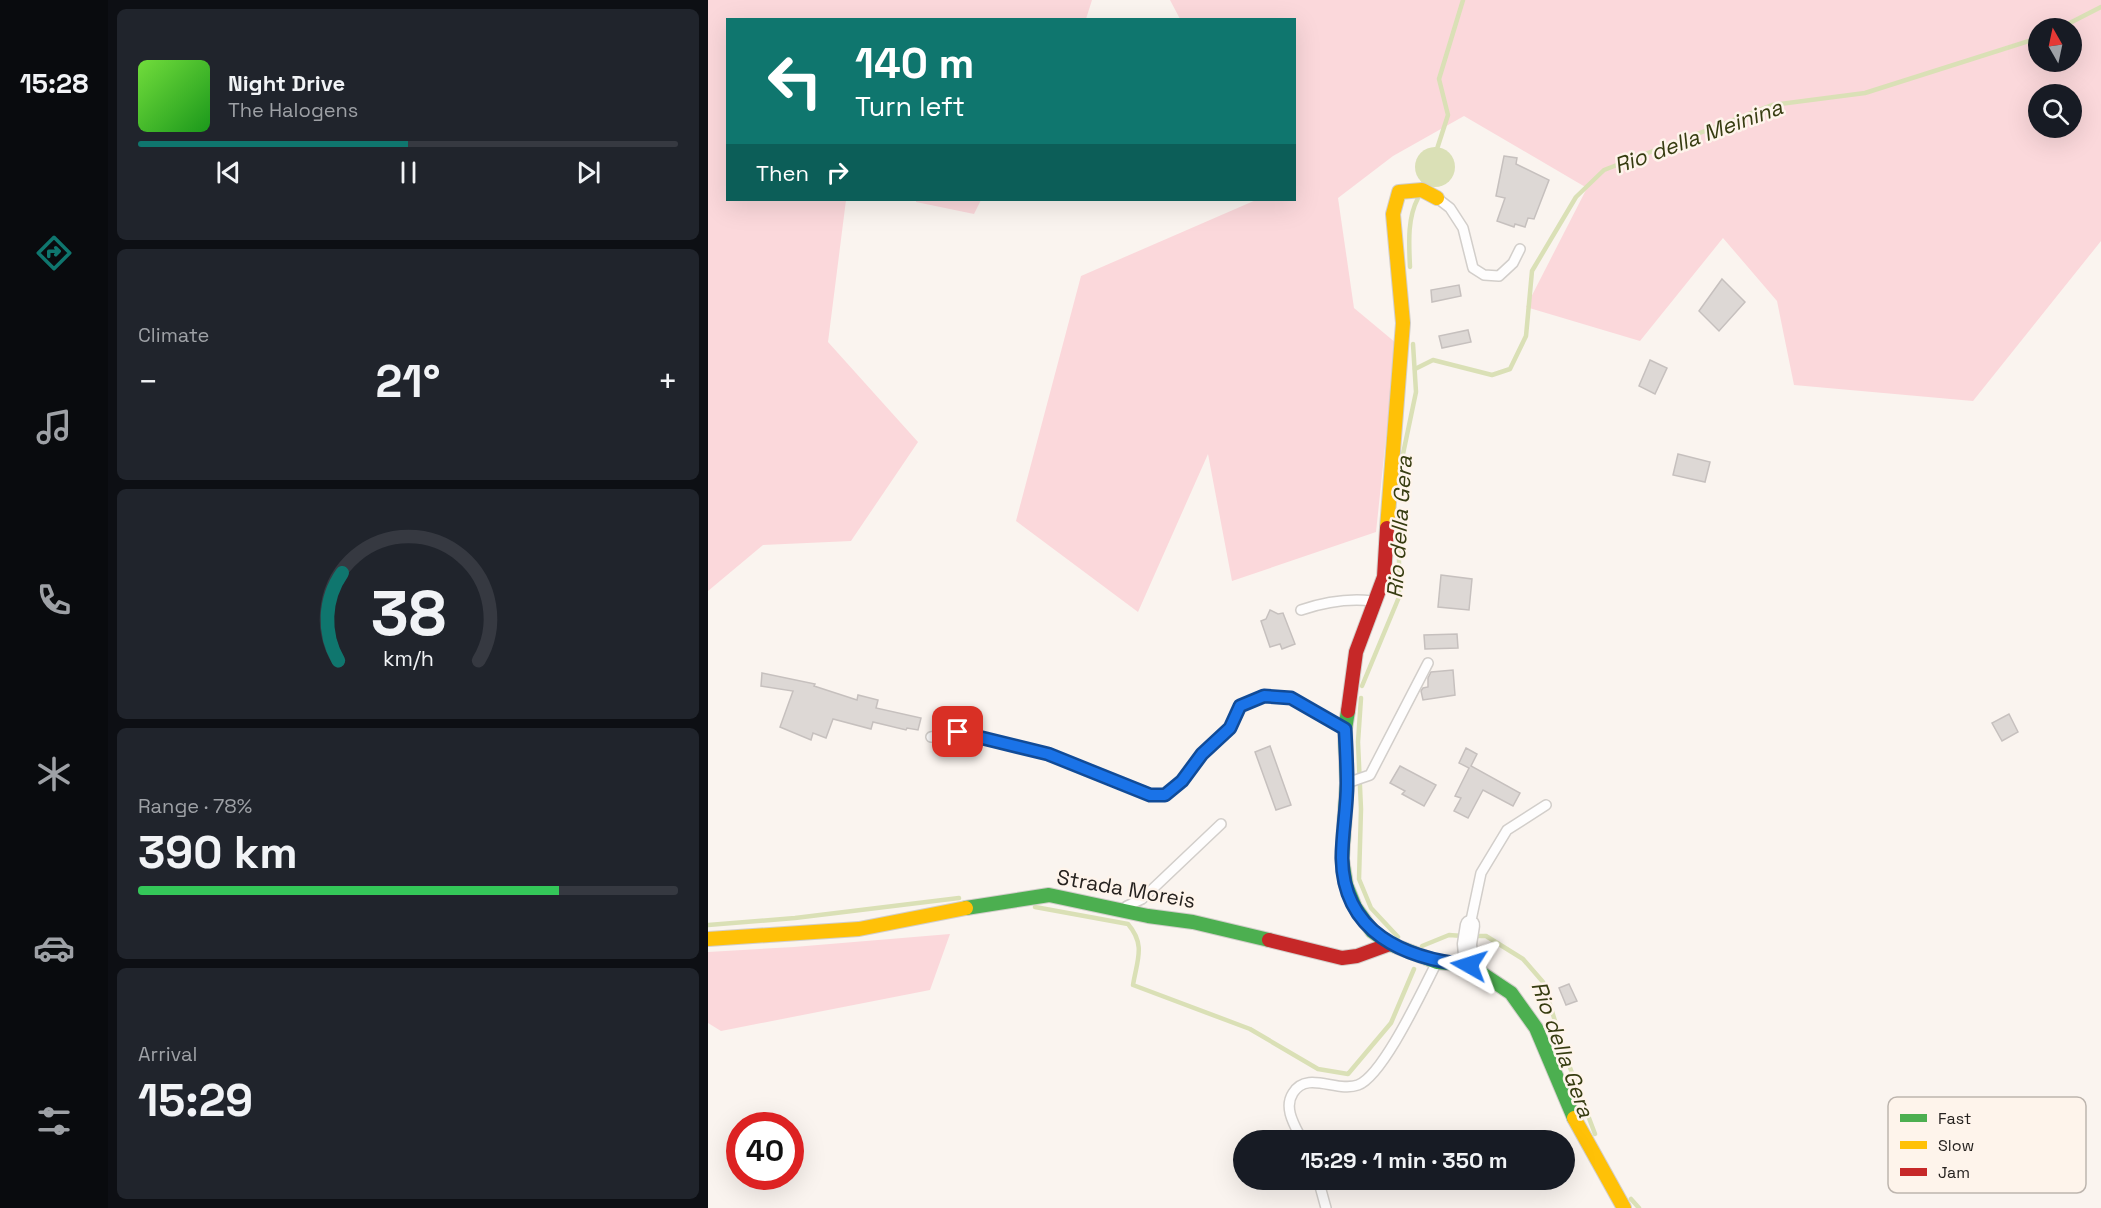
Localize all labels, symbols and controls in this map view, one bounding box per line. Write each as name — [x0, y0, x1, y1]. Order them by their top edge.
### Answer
north arrow — [2028, 18, 2082, 72]
map controls — [2028, 18, 2082, 138]
text: 140 m — [855, 37, 974, 90]
icon: left — [756, 42, 834, 120]
text: 15:28 — [20, 66, 88, 101]
text: Night Drive — [228, 69, 345, 97]
button: search — [2028, 84, 2082, 138]
text: Turn left — [855, 89, 965, 124]
water label: Rio della Meinina — [1610, 92, 1786, 179]
text: The Halogens — [228, 97, 358, 123]
icon: previous — [212, 156, 245, 189]
icon: pause — [392, 156, 425, 189]
icon: next — [572, 156, 605, 189]
icon: right — [821, 156, 854, 189]
text: Then — [756, 159, 809, 187]
icon: directions — [33, 232, 75, 274]
text: Climate — [138, 322, 209, 348]
text: 21° — [376, 353, 440, 410]
text: − — [138, 361, 158, 403]
text: + — [658, 361, 678, 403]
icon: music — [33, 406, 75, 448]
water label: Rio della Gera — [1380, 454, 1418, 599]
text: 38 — [370, 574, 446, 653]
icon: phone — [33, 579, 75, 621]
text: km/h — [382, 645, 434, 672]
pin — [932, 706, 983, 757]
icon: arrive — [941, 715, 974, 748]
icon: climate — [33, 753, 75, 795]
text: Range · 78% — [138, 793, 252, 819]
text: 390 km — [138, 824, 298, 881]
street label: Strada Moreis — [1055, 863, 1197, 914]
icon: car — [33, 927, 75, 969]
position arrow — [1437, 933, 1501, 997]
water label: Rio della Gera — [1525, 977, 1601, 1121]
text: Arrival — [138, 1041, 197, 1067]
text: 15:29 — [138, 1072, 253, 1129]
legend — [1888, 1097, 2086, 1193]
icon: filters — [33, 1100, 75, 1142]
text: Fast — [1938, 1108, 1971, 1129]
speed limit sign: 40 — [726, 1112, 804, 1190]
text: Slow — [1938, 1135, 1974, 1156]
text: 15:29 · 1 min · 350 m — [1300, 1146, 1508, 1174]
text: Jam — [1938, 1162, 1970, 1183]

